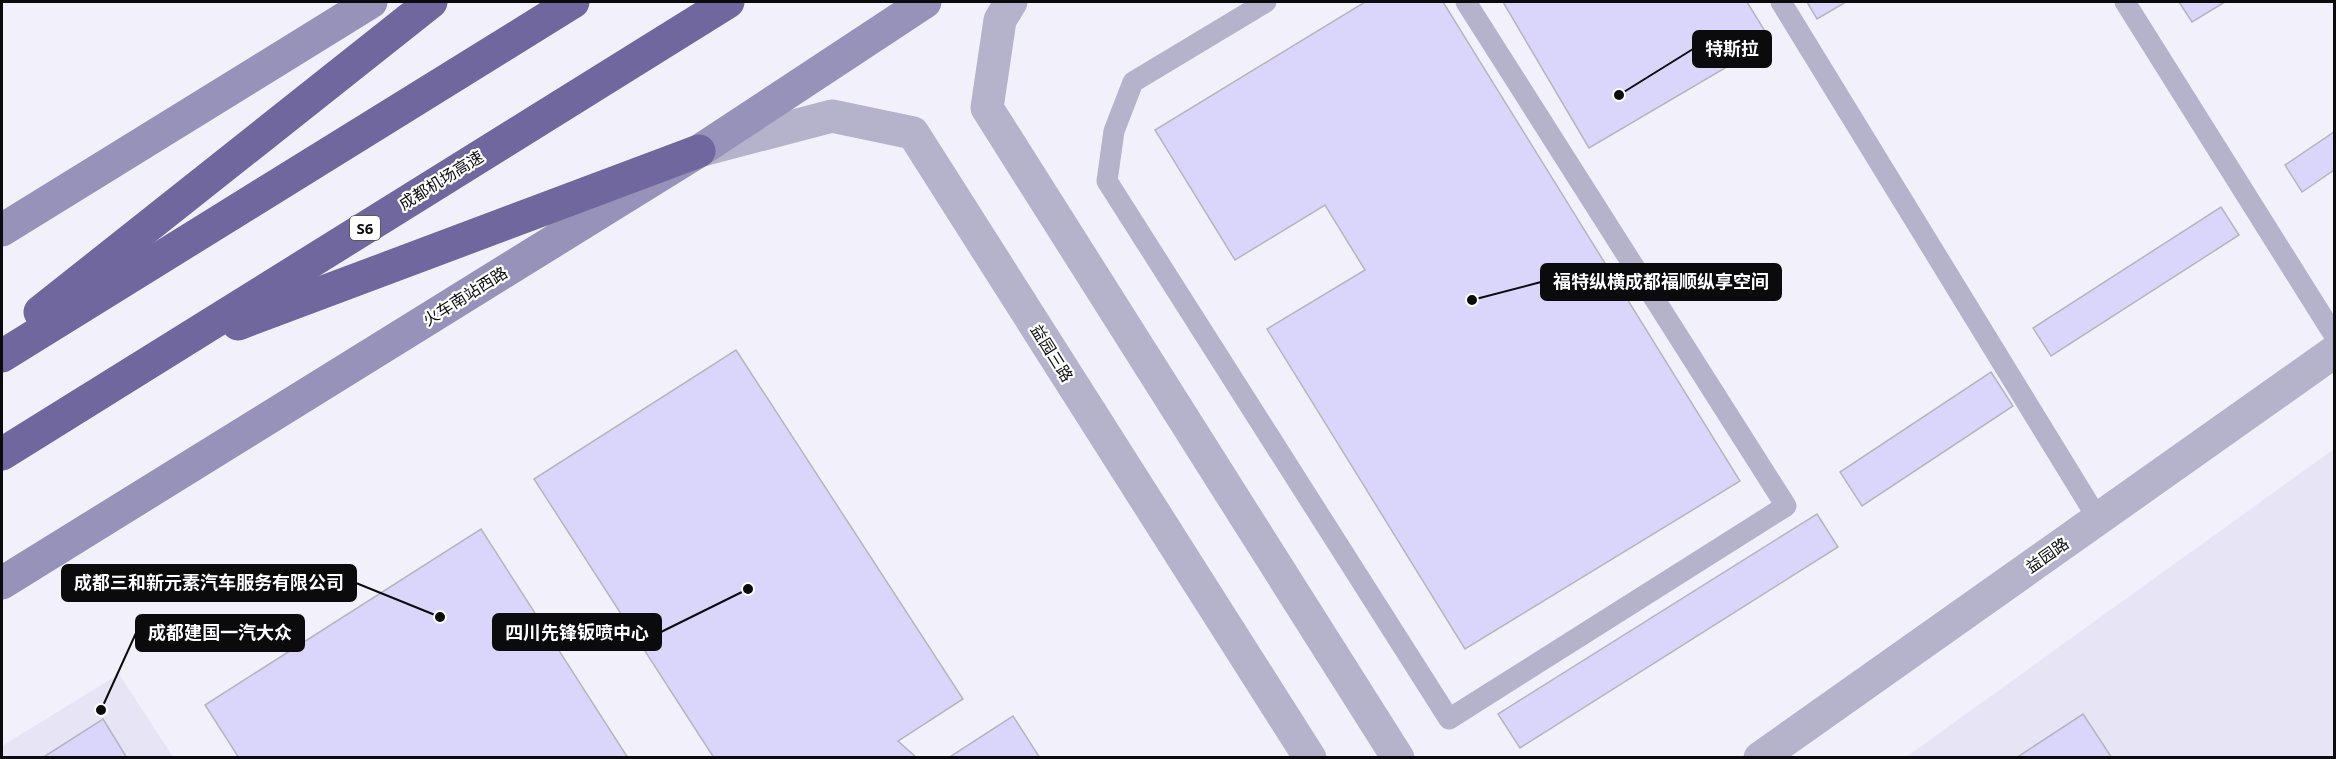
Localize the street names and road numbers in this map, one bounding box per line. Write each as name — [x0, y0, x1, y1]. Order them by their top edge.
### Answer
street label: 成都机场高速 — [394, 145, 488, 215]
road number: S6 — [350, 216, 380, 240]
street label: 火车南站西路 — [418, 261, 512, 331]
street label: 益园三路 — [1026, 320, 1078, 386]
street label: 益园路 — [2021, 532, 2073, 578]

